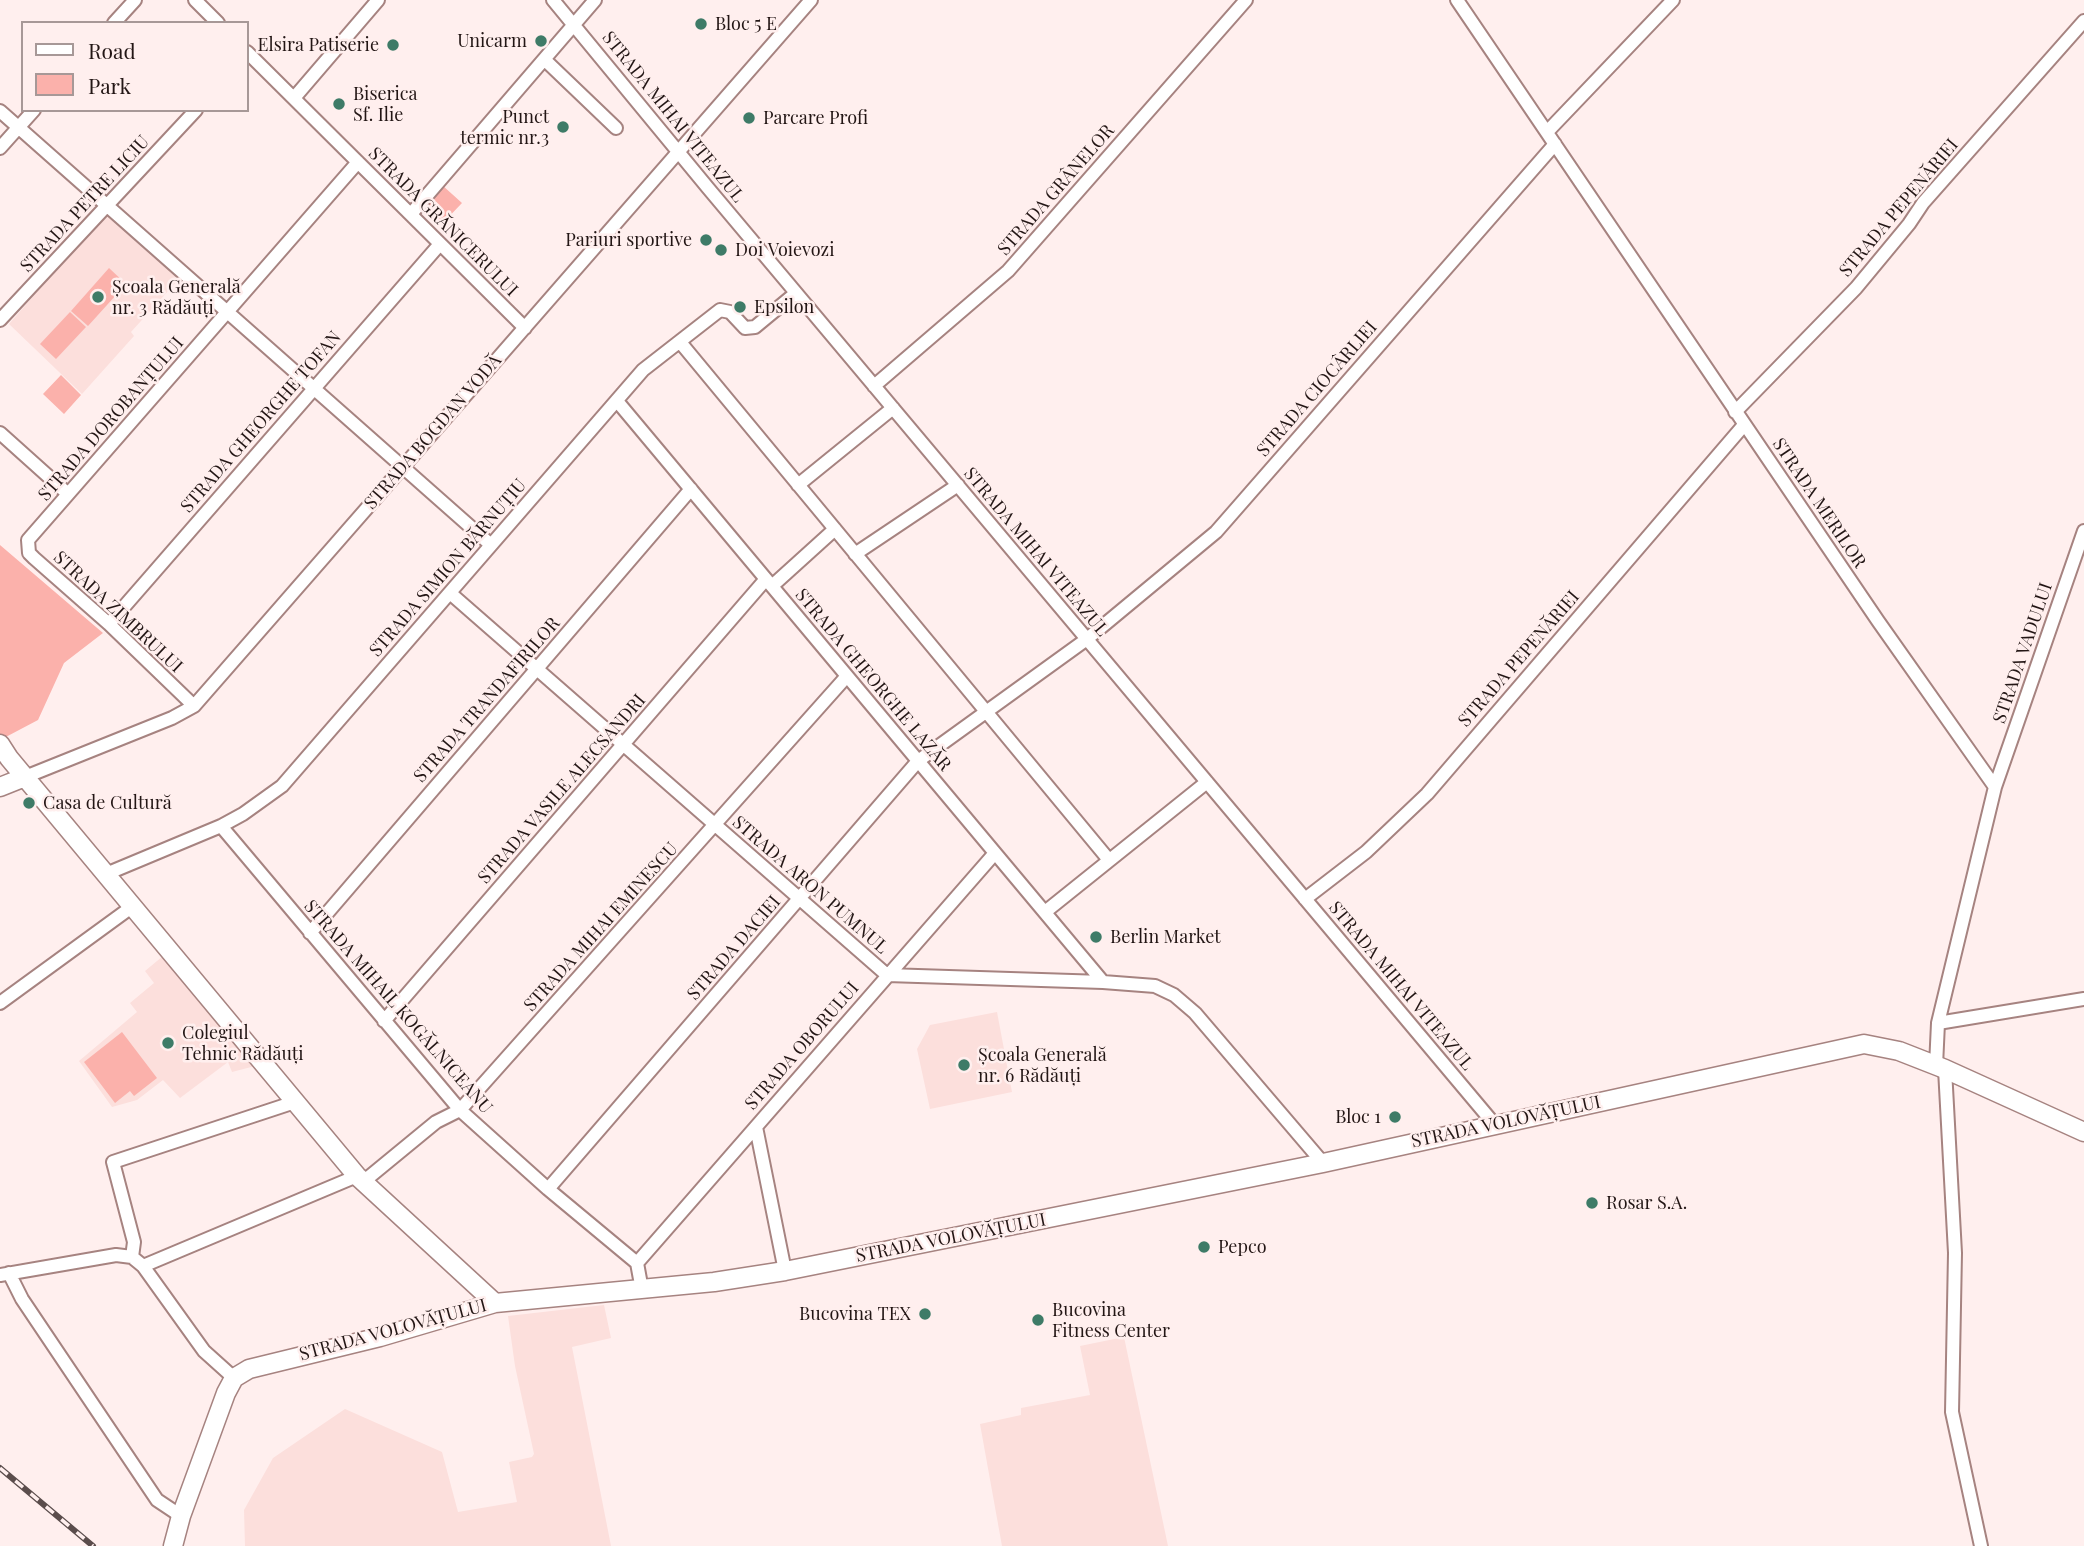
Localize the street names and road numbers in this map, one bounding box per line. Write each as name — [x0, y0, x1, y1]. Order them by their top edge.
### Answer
street label: STRADA MIHAI VITEAZUL — [597, 27, 749, 207]
street label: STRADA GRÂNELOR — [993, 120, 1119, 260]
street label: STRADA PETRE LICIU — [16, 131, 154, 277]
street label: STRADA PEPENĂRIEI — [1835, 135, 1963, 281]
street label: STRADA GRĂNICERULUI — [364, 143, 522, 301]
street label: STRADA CIOCÂRLIEI — [1252, 317, 1382, 461]
street label: STRADA GHEORGHE TOFAN — [176, 327, 346, 517]
street label: STRADA DOROBANȚULUI — [34, 333, 188, 505]
street label: STRADA BOGDAN VODĂ — [360, 350, 506, 514]
street label: STRADA MERILOR — [1768, 434, 1870, 572]
street label: STRADA MIHAI VITEAZUL — [959, 463, 1113, 641]
street label: STRADA SIMION BĂRNUȚIU — [365, 475, 531, 661]
street label: STRADA ZIMBRULUI — [49, 547, 187, 677]
street label: STRADA VADULUI — [1989, 580, 2057, 726]
street label: STRADA GHEORGHE LAZĂR — [790, 585, 956, 775]
street label: STRADA PEPENĂRIEI — [1454, 586, 1584, 732]
street label: STRADA TRANDAFIRILOR — [409, 613, 565, 787]
street label: STRADA VASILE ALECSANDRI — [474, 690, 650, 888]
street label: STRADA ARON PUMNUL — [728, 812, 892, 958]
street label: STRADA MIHAI EMINESCU — [519, 838, 683, 1016]
street label: STRADA DACIEI — [683, 891, 785, 1005]
street label: STRADA MIHAIL KOGĂLNICEANU — [299, 896, 497, 1118]
street label: STRADA MIHAI VITEAZUL — [1324, 897, 1478, 1075]
street label: STRADA OBORULUI — [741, 978, 863, 1114]
street label: STRADA VOLOVĂȚULUI — [1409, 1091, 1603, 1153]
street label: STRADA VOLOVĂȚULUI — [854, 1209, 1048, 1267]
street label: STRADA VOLOVĂȚULUI — [297, 1295, 489, 1365]

